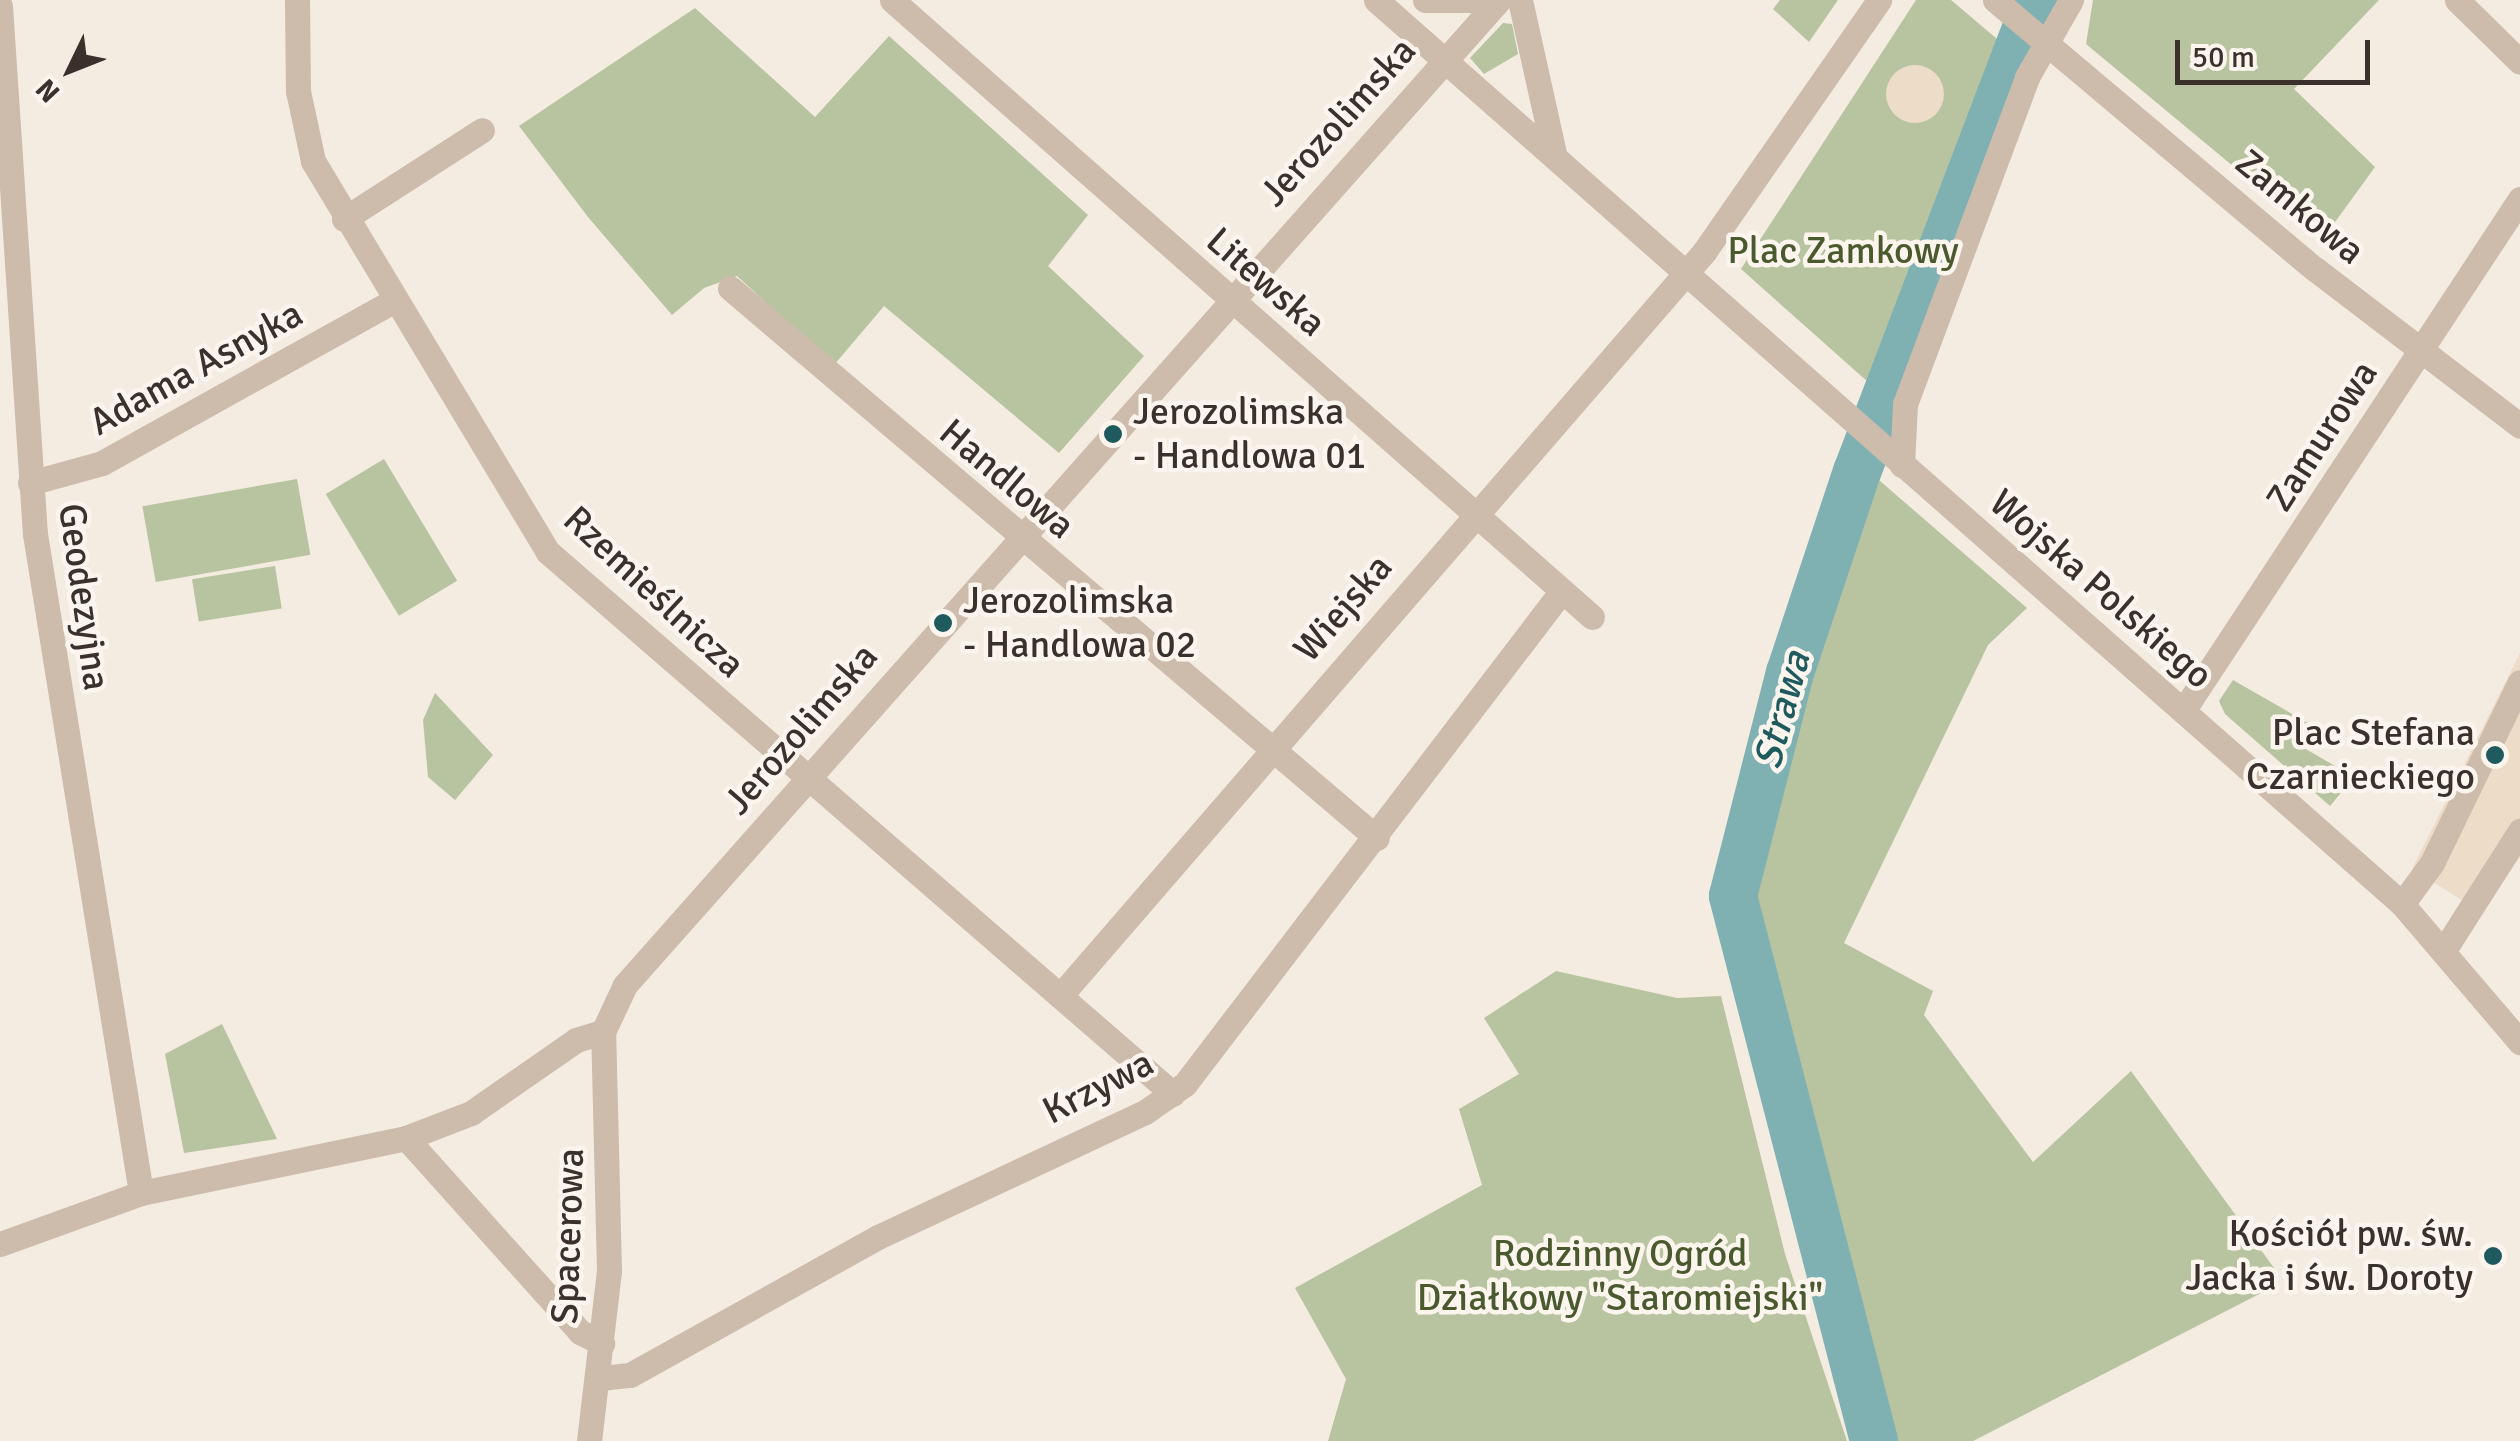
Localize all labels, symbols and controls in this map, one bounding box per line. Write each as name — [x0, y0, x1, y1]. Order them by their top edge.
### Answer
north arrow — [20, 20, 120, 120]
scale bar — [2180, 20, 2375, 82]
street label: Jerozolimska — [1250, 28, 1426, 216]
text: 50 m — [2192, 39, 2255, 76]
text: N — [29, 72, 67, 109]
street label: Zamkowa — [2226, 140, 2374, 274]
street label: Litewska — [1197, 218, 1335, 346]
park label: Plac Zamkowy — [1727, 228, 1959, 274]
street label: Adama Asnyka — [82, 291, 310, 445]
street label: Zamurowa — [2257, 352, 2387, 520]
place label: Jerozolimska - Handlowa 01 — [1133, 389, 1366, 478]
street label: Handlowa — [930, 409, 1084, 549]
marker: Jerozolimska - Handlowa 01 — [1102, 423, 1124, 445]
street label: Wojska Polskiego — [1980, 480, 2222, 698]
street label: Rzemieślnicza — [554, 497, 754, 687]
street label: Geodezyjna — [48, 501, 120, 693]
street label: Wiejska — [1284, 545, 1402, 671]
place label: Jerozolimska - Handlowa 02 — [963, 578, 1196, 668]
marker: Jerozolimska - Handlowa 02 — [932, 612, 954, 634]
street label: Jerozolimska — [715, 634, 887, 824]
water label: Strawa — [1743, 646, 1821, 774]
place label: Plac Stefana Czarnieckiego — [2246, 710, 2475, 799]
marker: Plac Stefana Czarnieckiego — [2484, 744, 2506, 766]
street label: Krzywa — [1035, 1040, 1161, 1134]
street label: Spacerowa — [542, 1147, 594, 1325]
place label: Kościół pw. św. Jacka i św. Doroty — [2186, 1211, 2473, 1300]
park label: Rodzinny Ogród Działkowy "Staromiejski" — [1417, 1231, 1823, 1320]
marker: Kościół pw. św. Jacka i św. Doroty — [2482, 1245, 2504, 1267]

